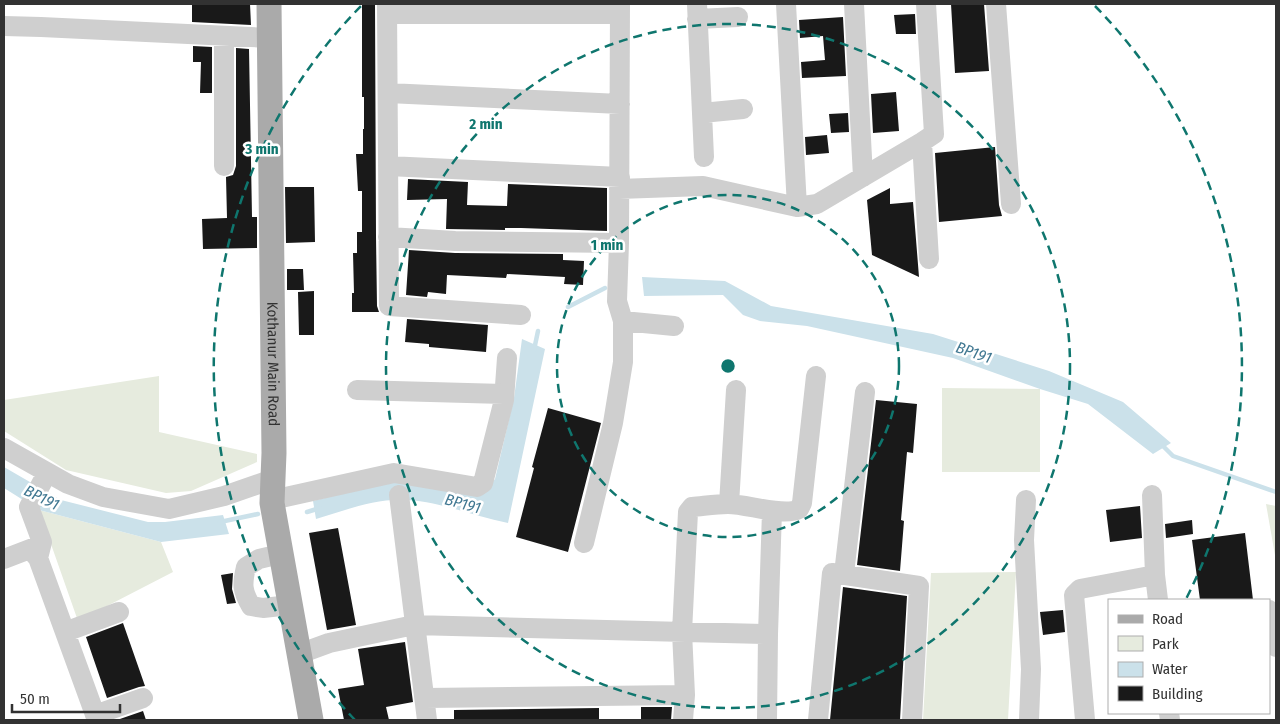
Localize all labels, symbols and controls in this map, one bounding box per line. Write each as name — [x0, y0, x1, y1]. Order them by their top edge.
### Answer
text: 2 min — [468, 115, 503, 133]
text: 3 min — [244, 140, 279, 158]
text: 1 min — [591, 236, 623, 254]
street label: Kothanur Main Road — [263, 302, 283, 426]
water label: BP191 — [953, 338, 994, 367]
centre of rings — [719, 357, 737, 375]
water label: BP191 — [21, 481, 62, 514]
water label: BP191 — [443, 490, 483, 517]
legend — [1108, 599, 1270, 714]
text: Road — [1152, 610, 1183, 628]
text: Park — [1152, 635, 1179, 653]
text: Water — [1152, 660, 1188, 678]
scale bar — [12, 682, 120, 714]
text: Building — [1152, 685, 1203, 703]
text: 50 m — [20, 690, 50, 708]

